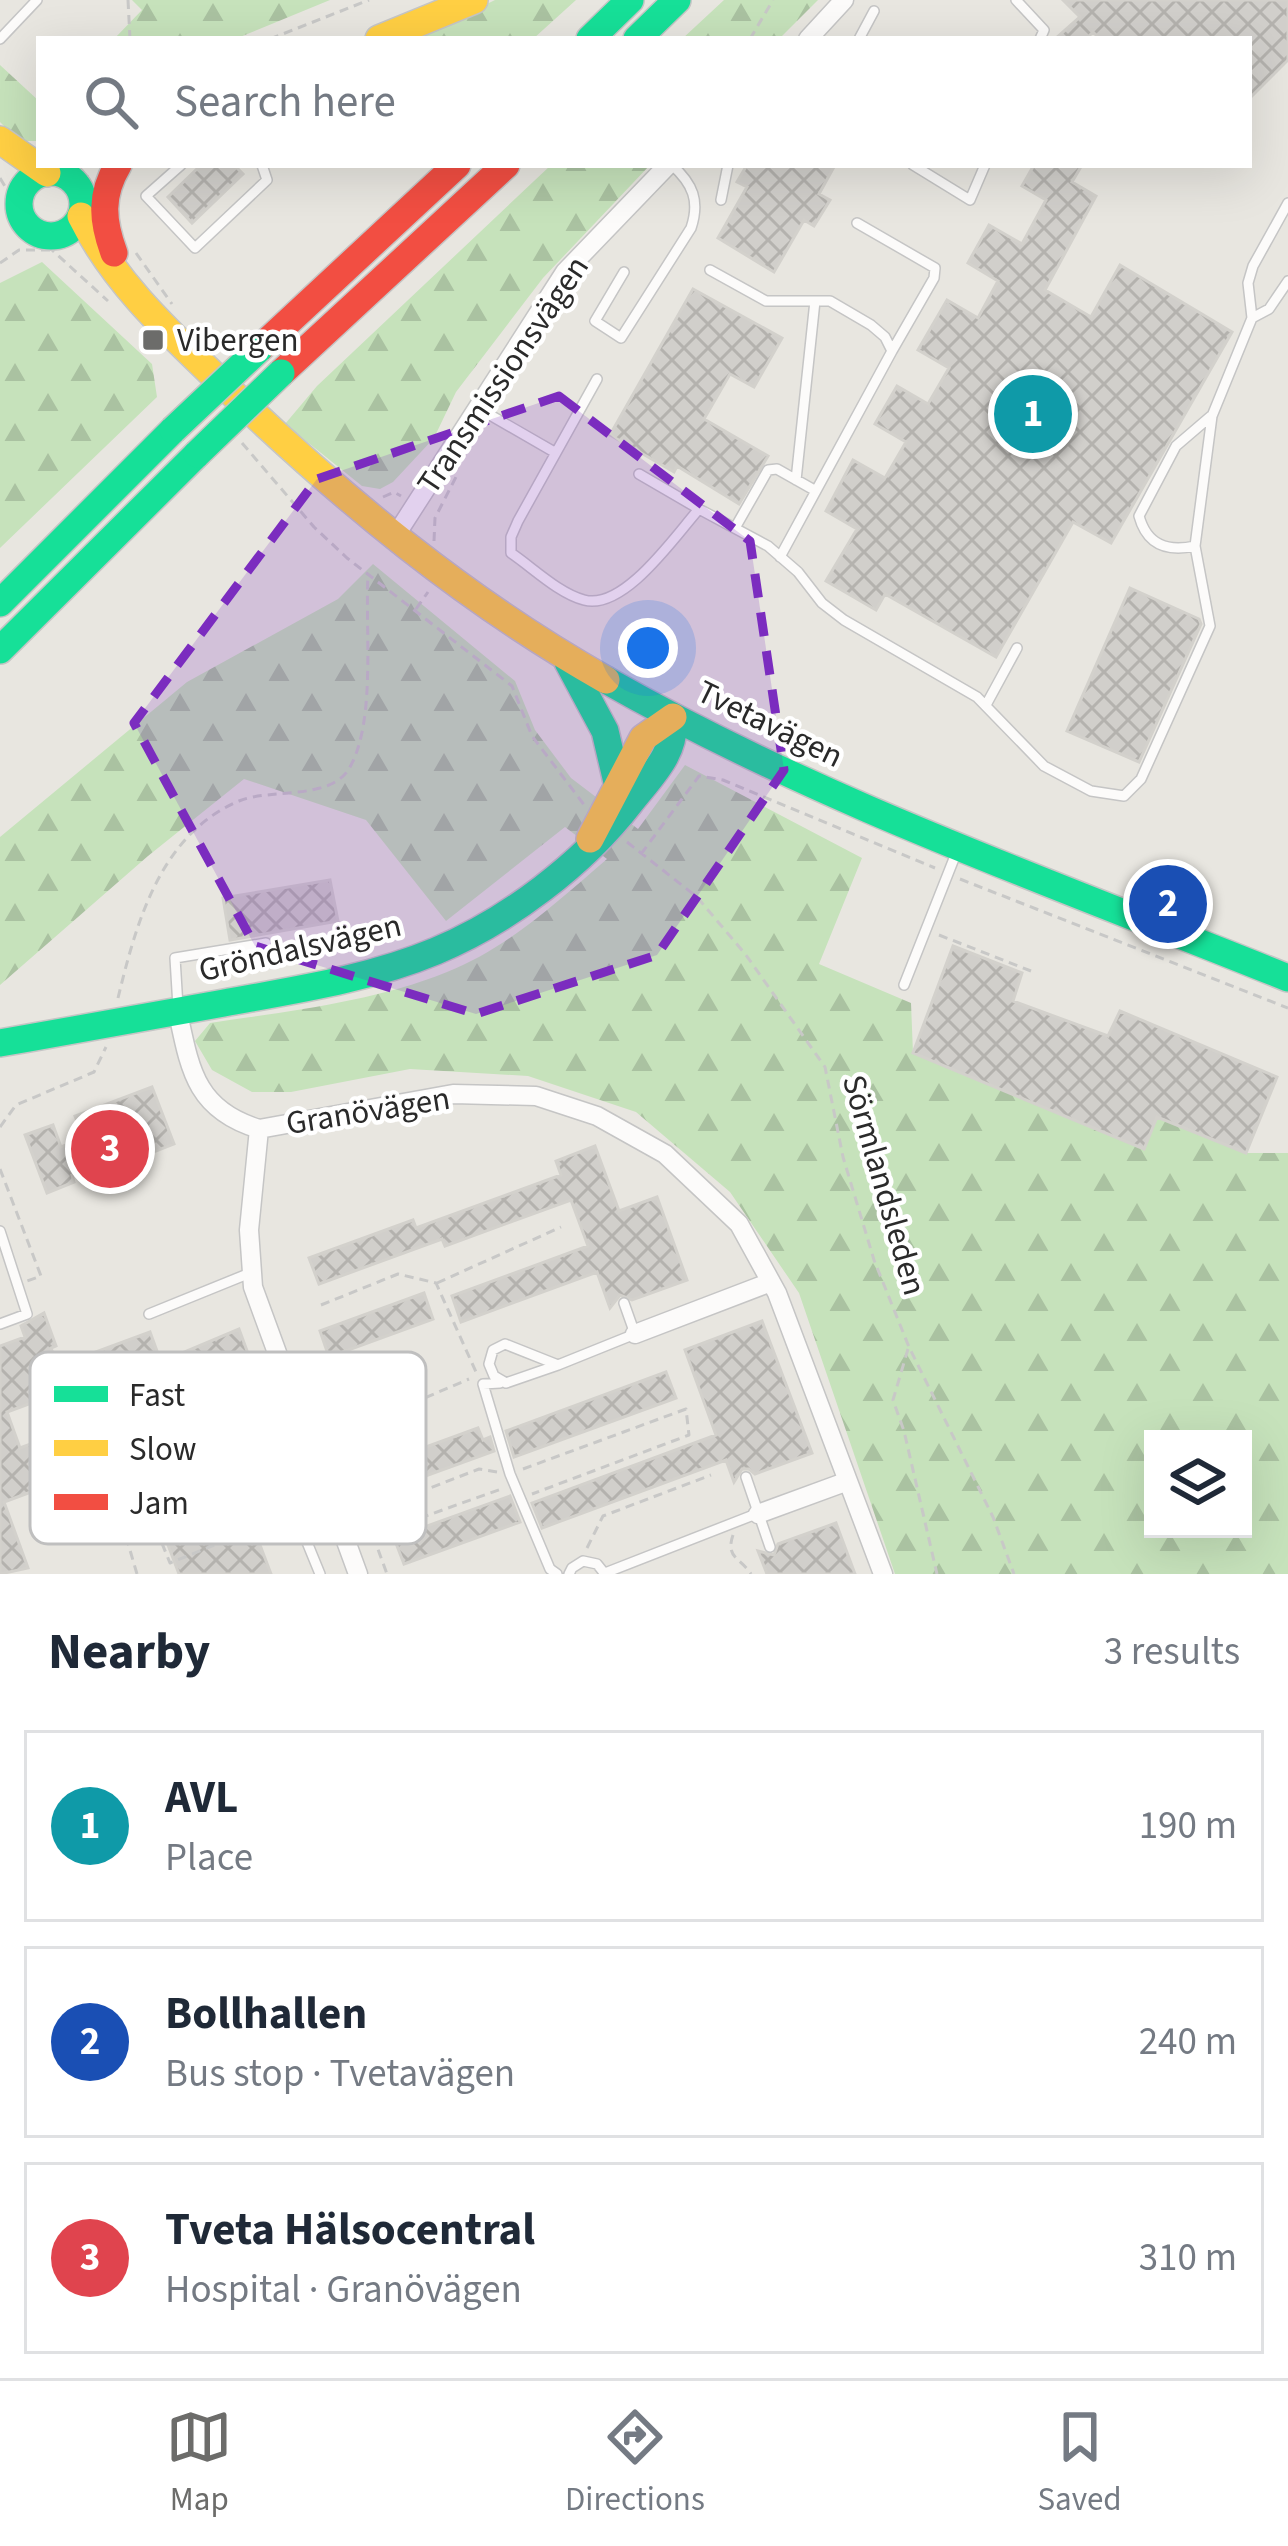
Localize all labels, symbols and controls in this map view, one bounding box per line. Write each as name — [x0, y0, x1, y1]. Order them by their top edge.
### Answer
search box — [36, 36, 1252, 168]
icon: search — [78, 69, 144, 135]
text: Search here — [174, 70, 396, 134]
street label: Transmissionsvägen — [406, 246, 600, 504]
place label: Vibergen — [177, 317, 298, 364]
marker: Vibergen — [140, 327, 166, 353]
pin: 1 — [994, 369, 1072, 459]
your location — [618, 618, 678, 678]
street label: Tvetavägen — [689, 668, 851, 780]
pin: 2 — [1129, 859, 1207, 949]
street label: Gröndalsvägen — [194, 902, 406, 994]
street label: Sörmlandsleden — [830, 1069, 938, 1301]
street label: Granövägen — [283, 1075, 453, 1147]
pin: 3 — [71, 1104, 149, 1194]
legend — [30, 1352, 426, 1544]
text: Fast — [129, 1372, 185, 1419]
text: Slow — [129, 1426, 197, 1473]
map controls — [1144, 1430, 1252, 1538]
button: layers — [1144, 1430, 1252, 1538]
text: Jam — [129, 1480, 189, 1527]
text: Nearby — [48, 1616, 210, 1688]
text: 3 results — [1104, 1624, 1240, 1680]
text: AVL — [165, 1766, 238, 1830]
text: 1 — [80, 1798, 100, 1854]
text: 190 m — [1139, 1798, 1237, 1854]
text: Place — [165, 1830, 253, 1886]
text: Bollhallen — [165, 1982, 367, 2046]
text: 2 — [80, 2014, 100, 2070]
text: 240 m — [1139, 2014, 1237, 2070]
text: Bus stop · Tvetavägen — [165, 2046, 515, 2102]
text: Tveta Hälsocentral — [165, 2198, 535, 2262]
text: 3 — [80, 2230, 100, 2286]
text: 310 m — [1139, 2230, 1237, 2286]
text: Hospital · Granövägen — [165, 2262, 522, 2318]
tab: Map — [166, 2404, 232, 2523]
tab: Directions — [565, 2404, 705, 2523]
tab: Saved — [1037, 2404, 1122, 2523]

